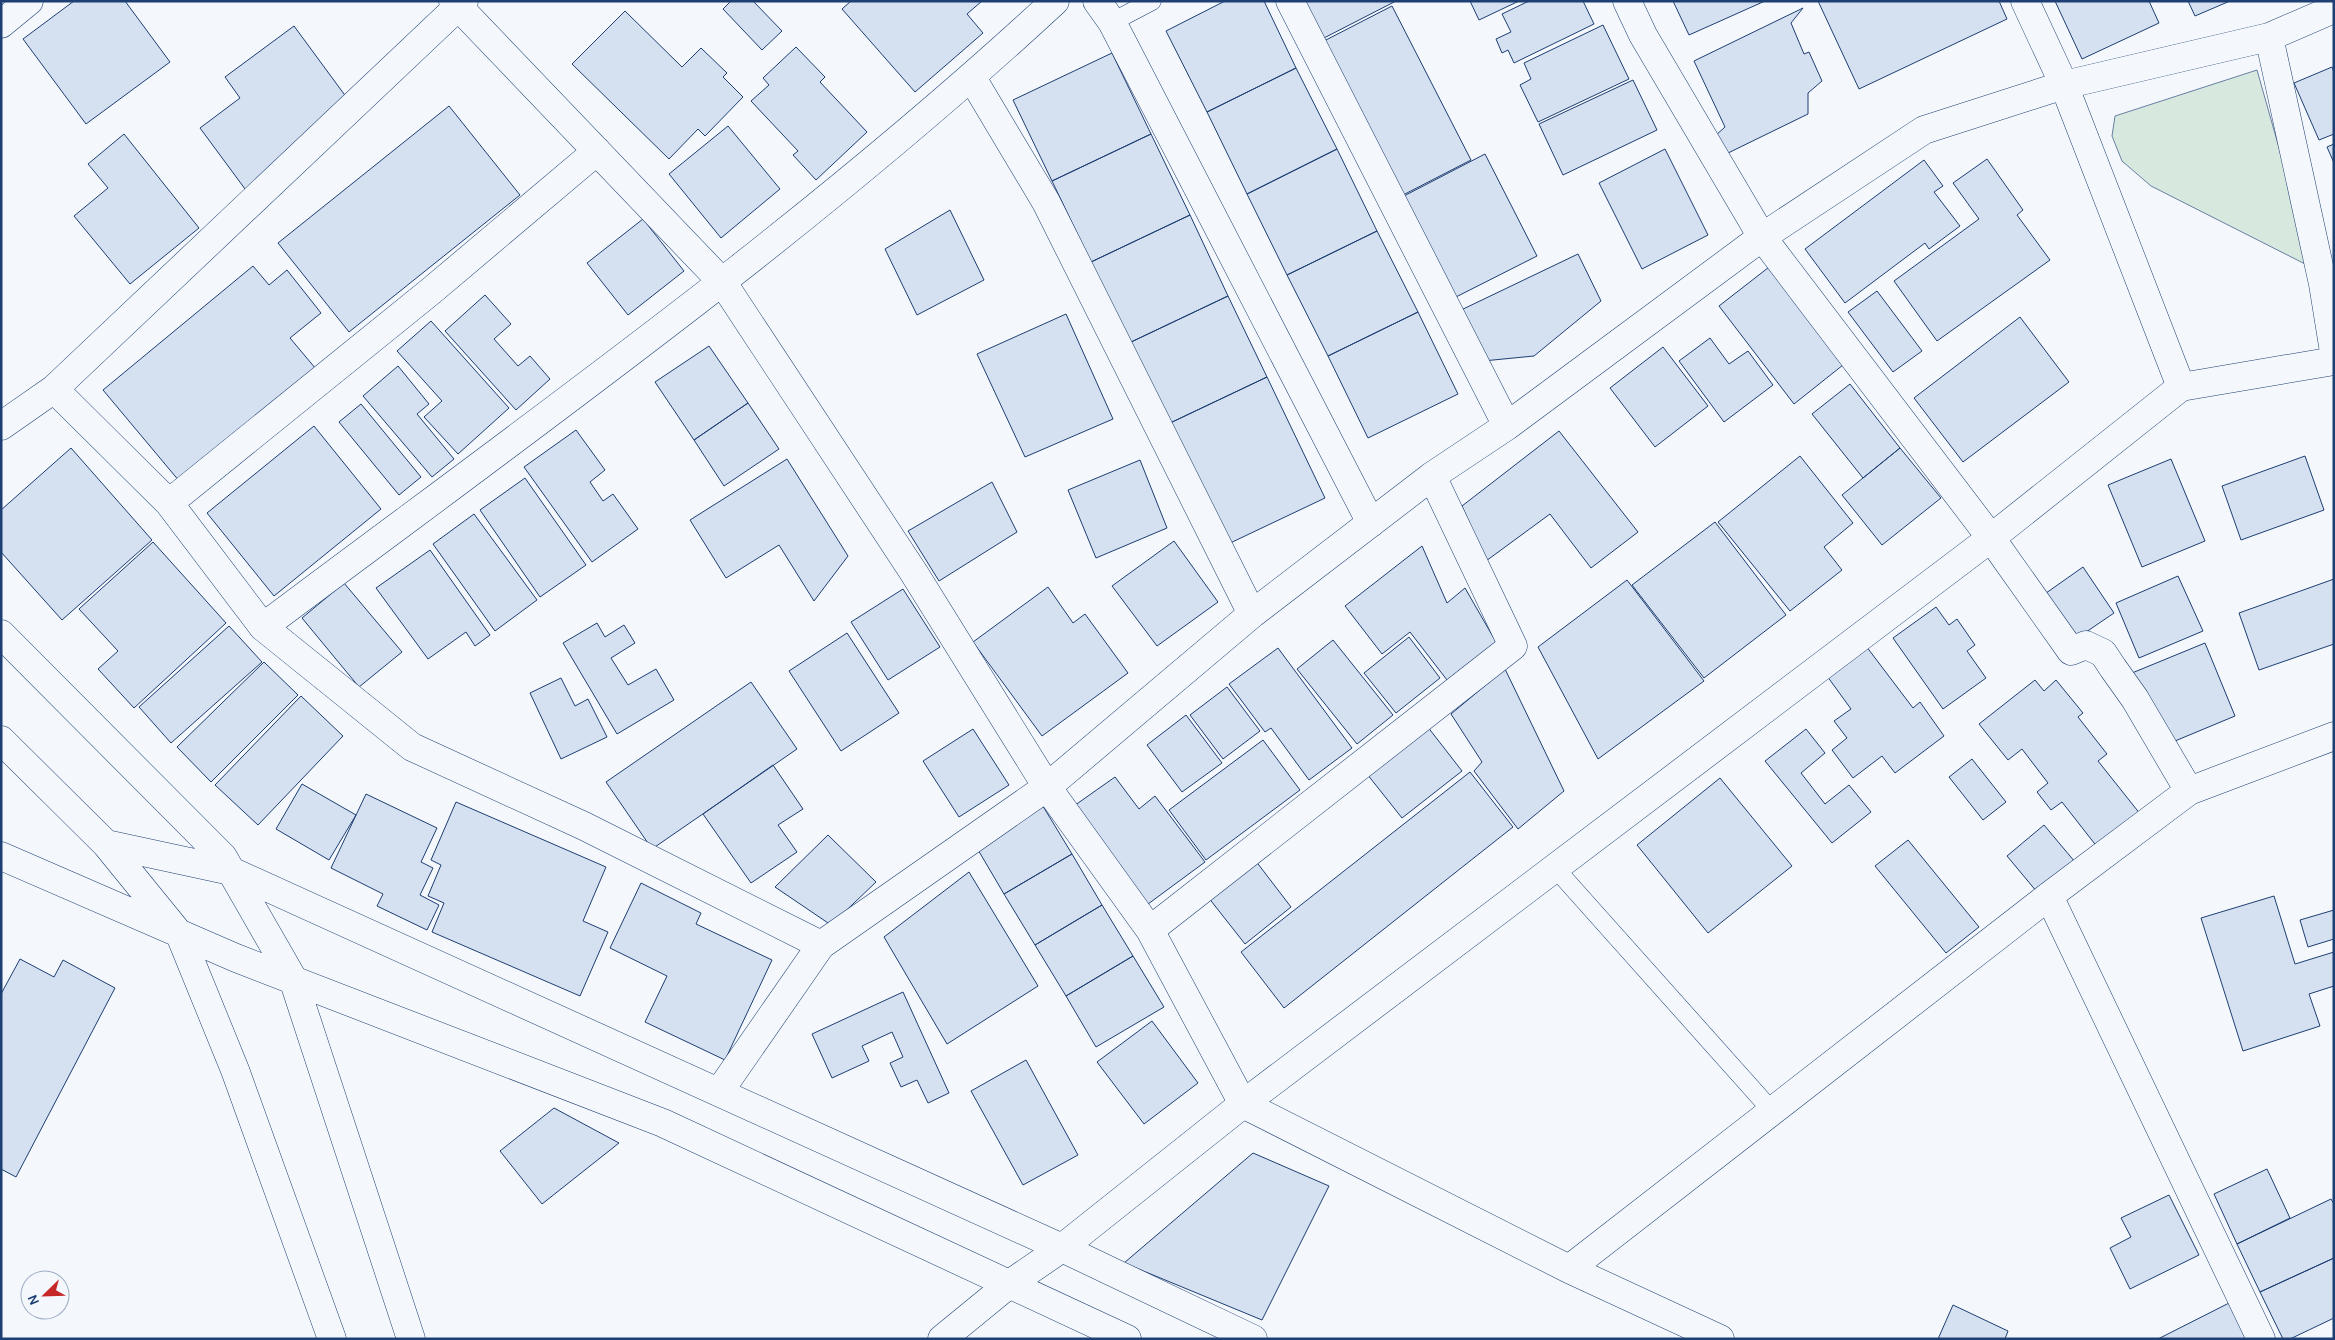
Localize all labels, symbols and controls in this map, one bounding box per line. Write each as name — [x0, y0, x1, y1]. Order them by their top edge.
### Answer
north arrow — [20, 1270, 70, 1320]
text: N — [24, 1292, 43, 1308]

